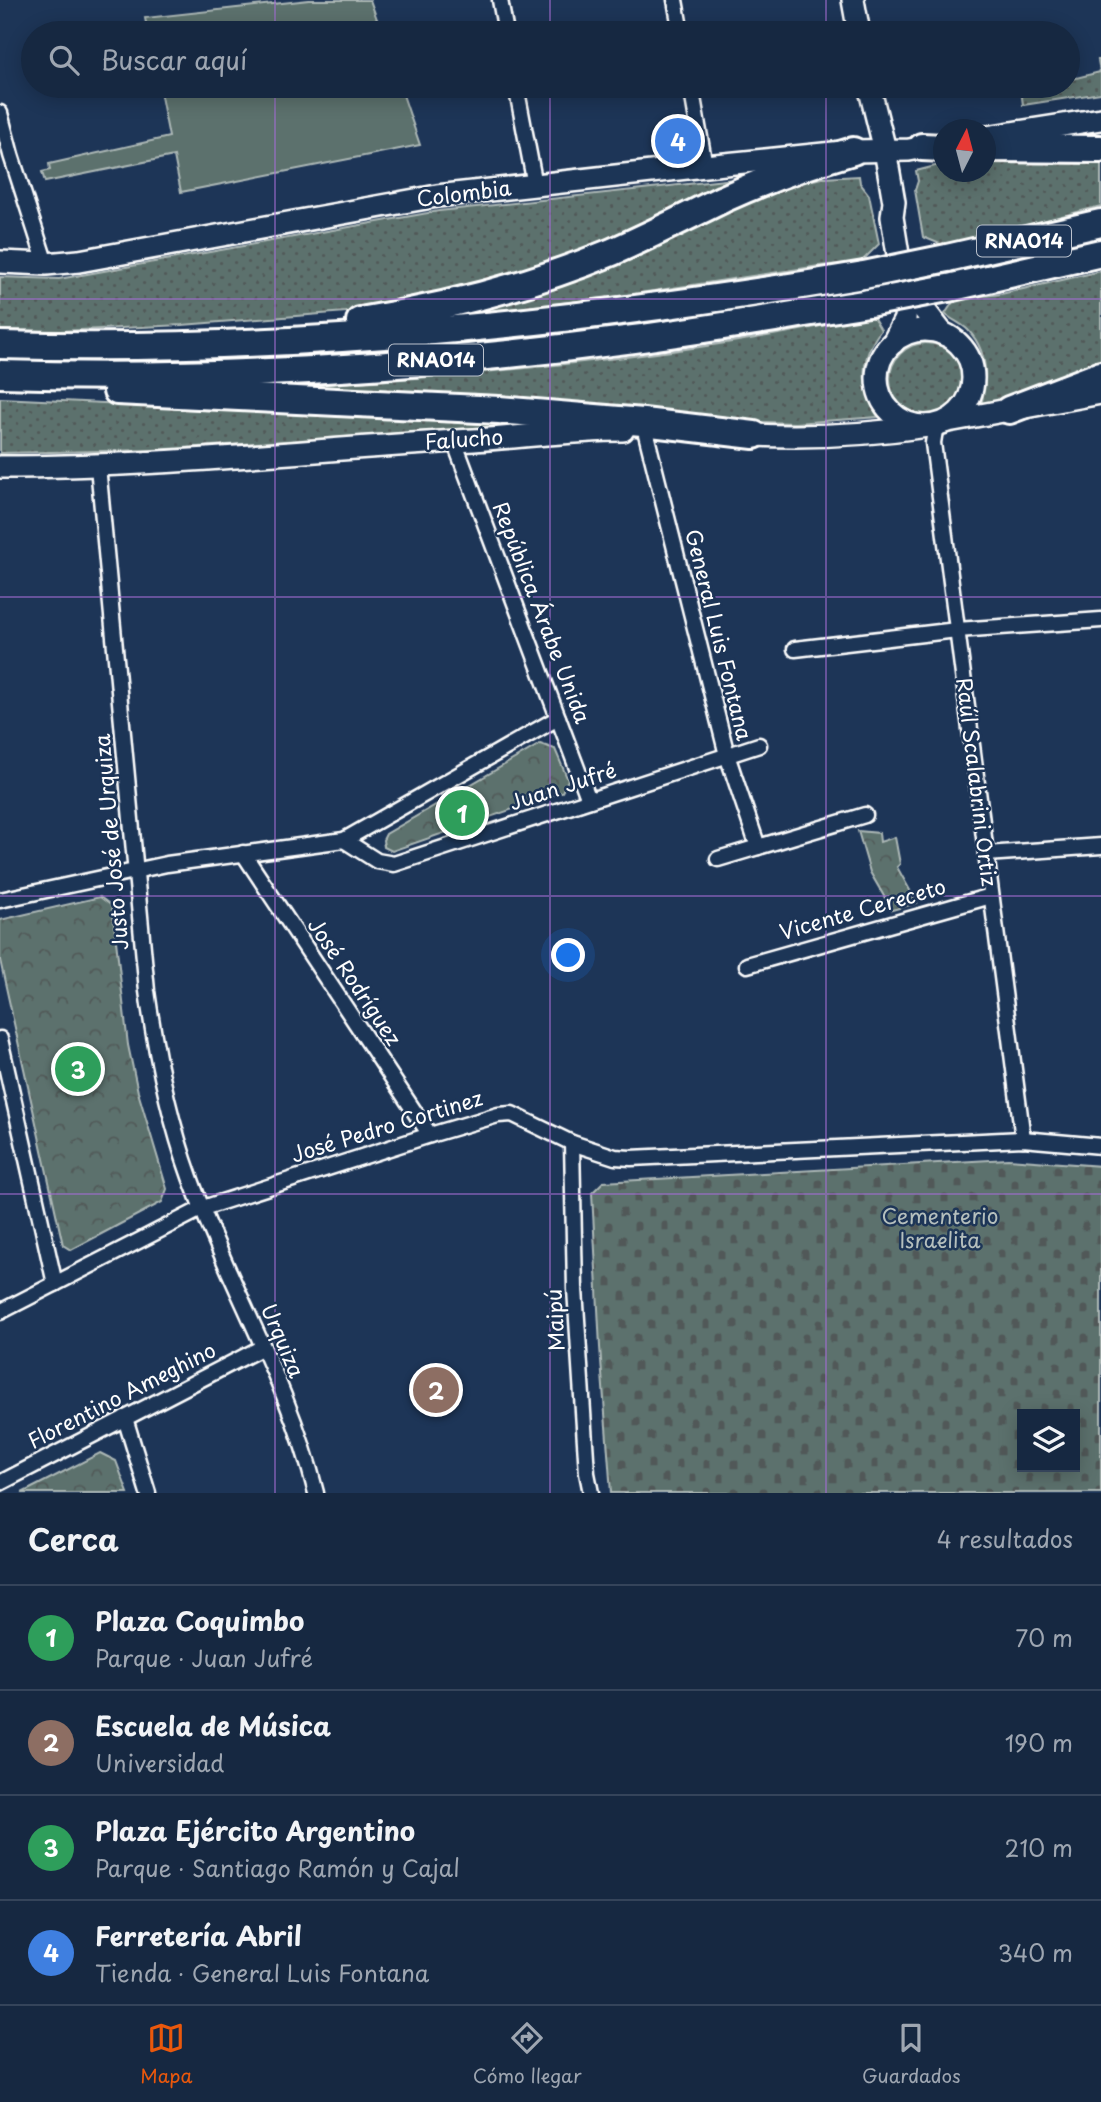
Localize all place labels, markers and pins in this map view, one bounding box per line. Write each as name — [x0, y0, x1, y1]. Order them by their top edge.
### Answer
pin: 4 — [655, 115, 701, 167]
pin: 1 — [439, 787, 485, 839]
pin: 3 — [55, 1043, 101, 1095]
pin: 2 — [413, 1364, 459, 1416]

